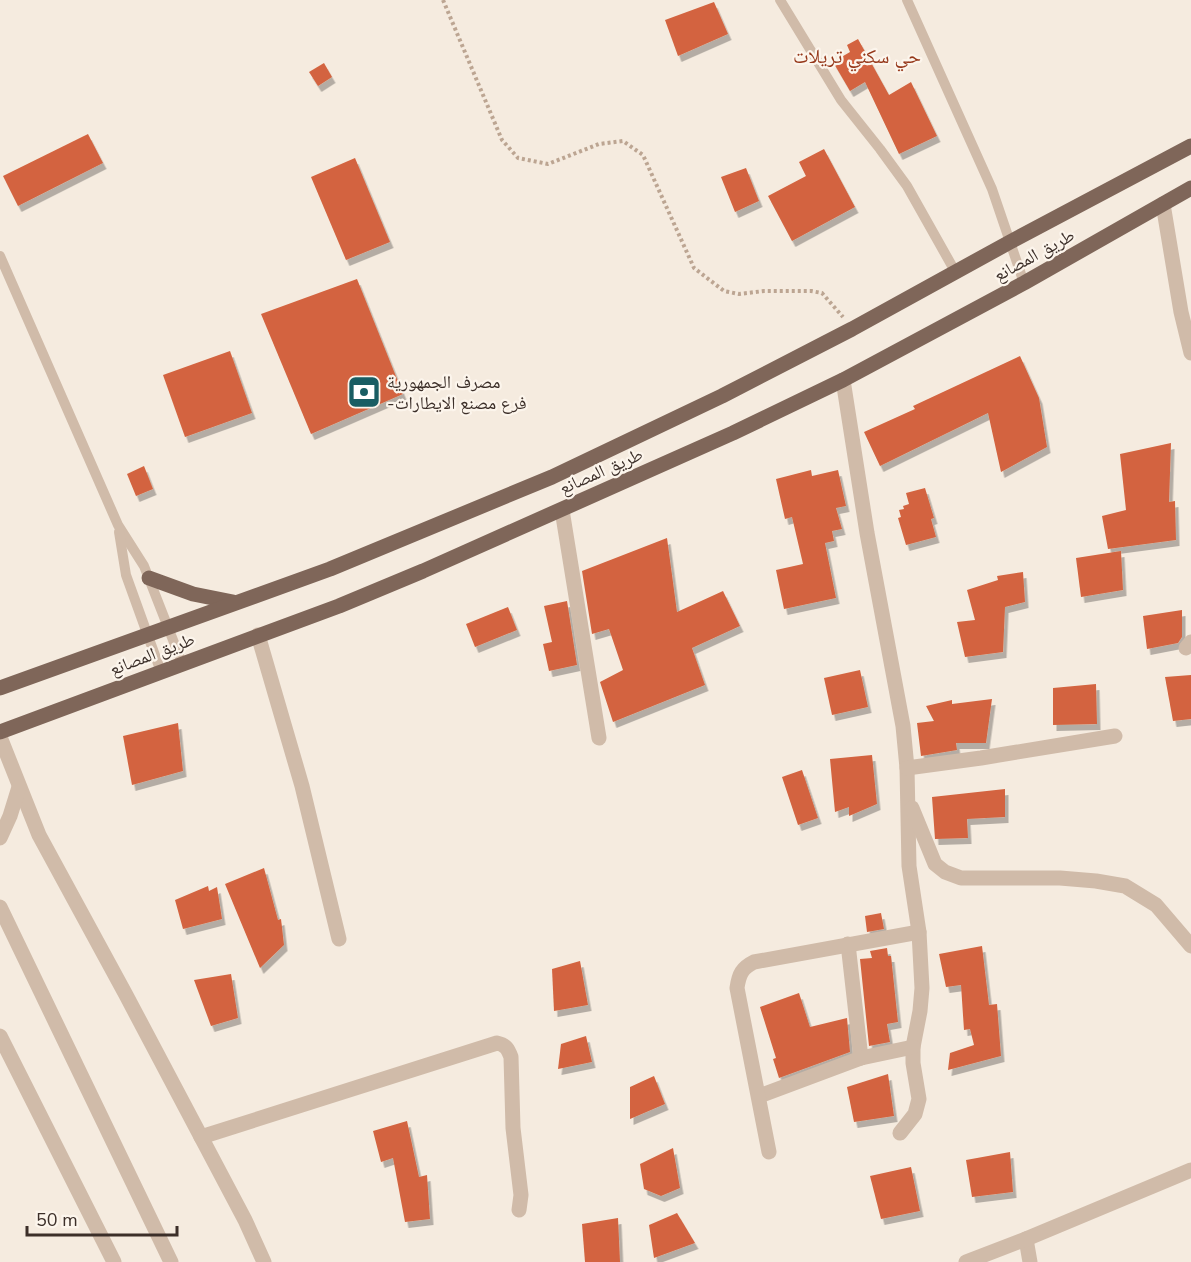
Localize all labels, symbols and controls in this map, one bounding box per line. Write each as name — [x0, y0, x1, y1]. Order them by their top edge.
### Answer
district label: حي سكني تريلات — [793, 43, 921, 72]
street label: طريق المصانع — [989, 223, 1079, 287]
place label: مصرف الجمهورية -فرع مصنع الايطارات — [387, 370, 526, 415]
bank icon: مصرف الجمهورية -فرع مصنع الايطارات — [346, 374, 382, 410]
street label: طريق المصانع — [555, 442, 647, 500]
street label: طريق المصانع — [106, 627, 198, 681]
scale bar — [27, 1199, 177, 1237]
text: 50 m — [36, 1208, 78, 1232]

